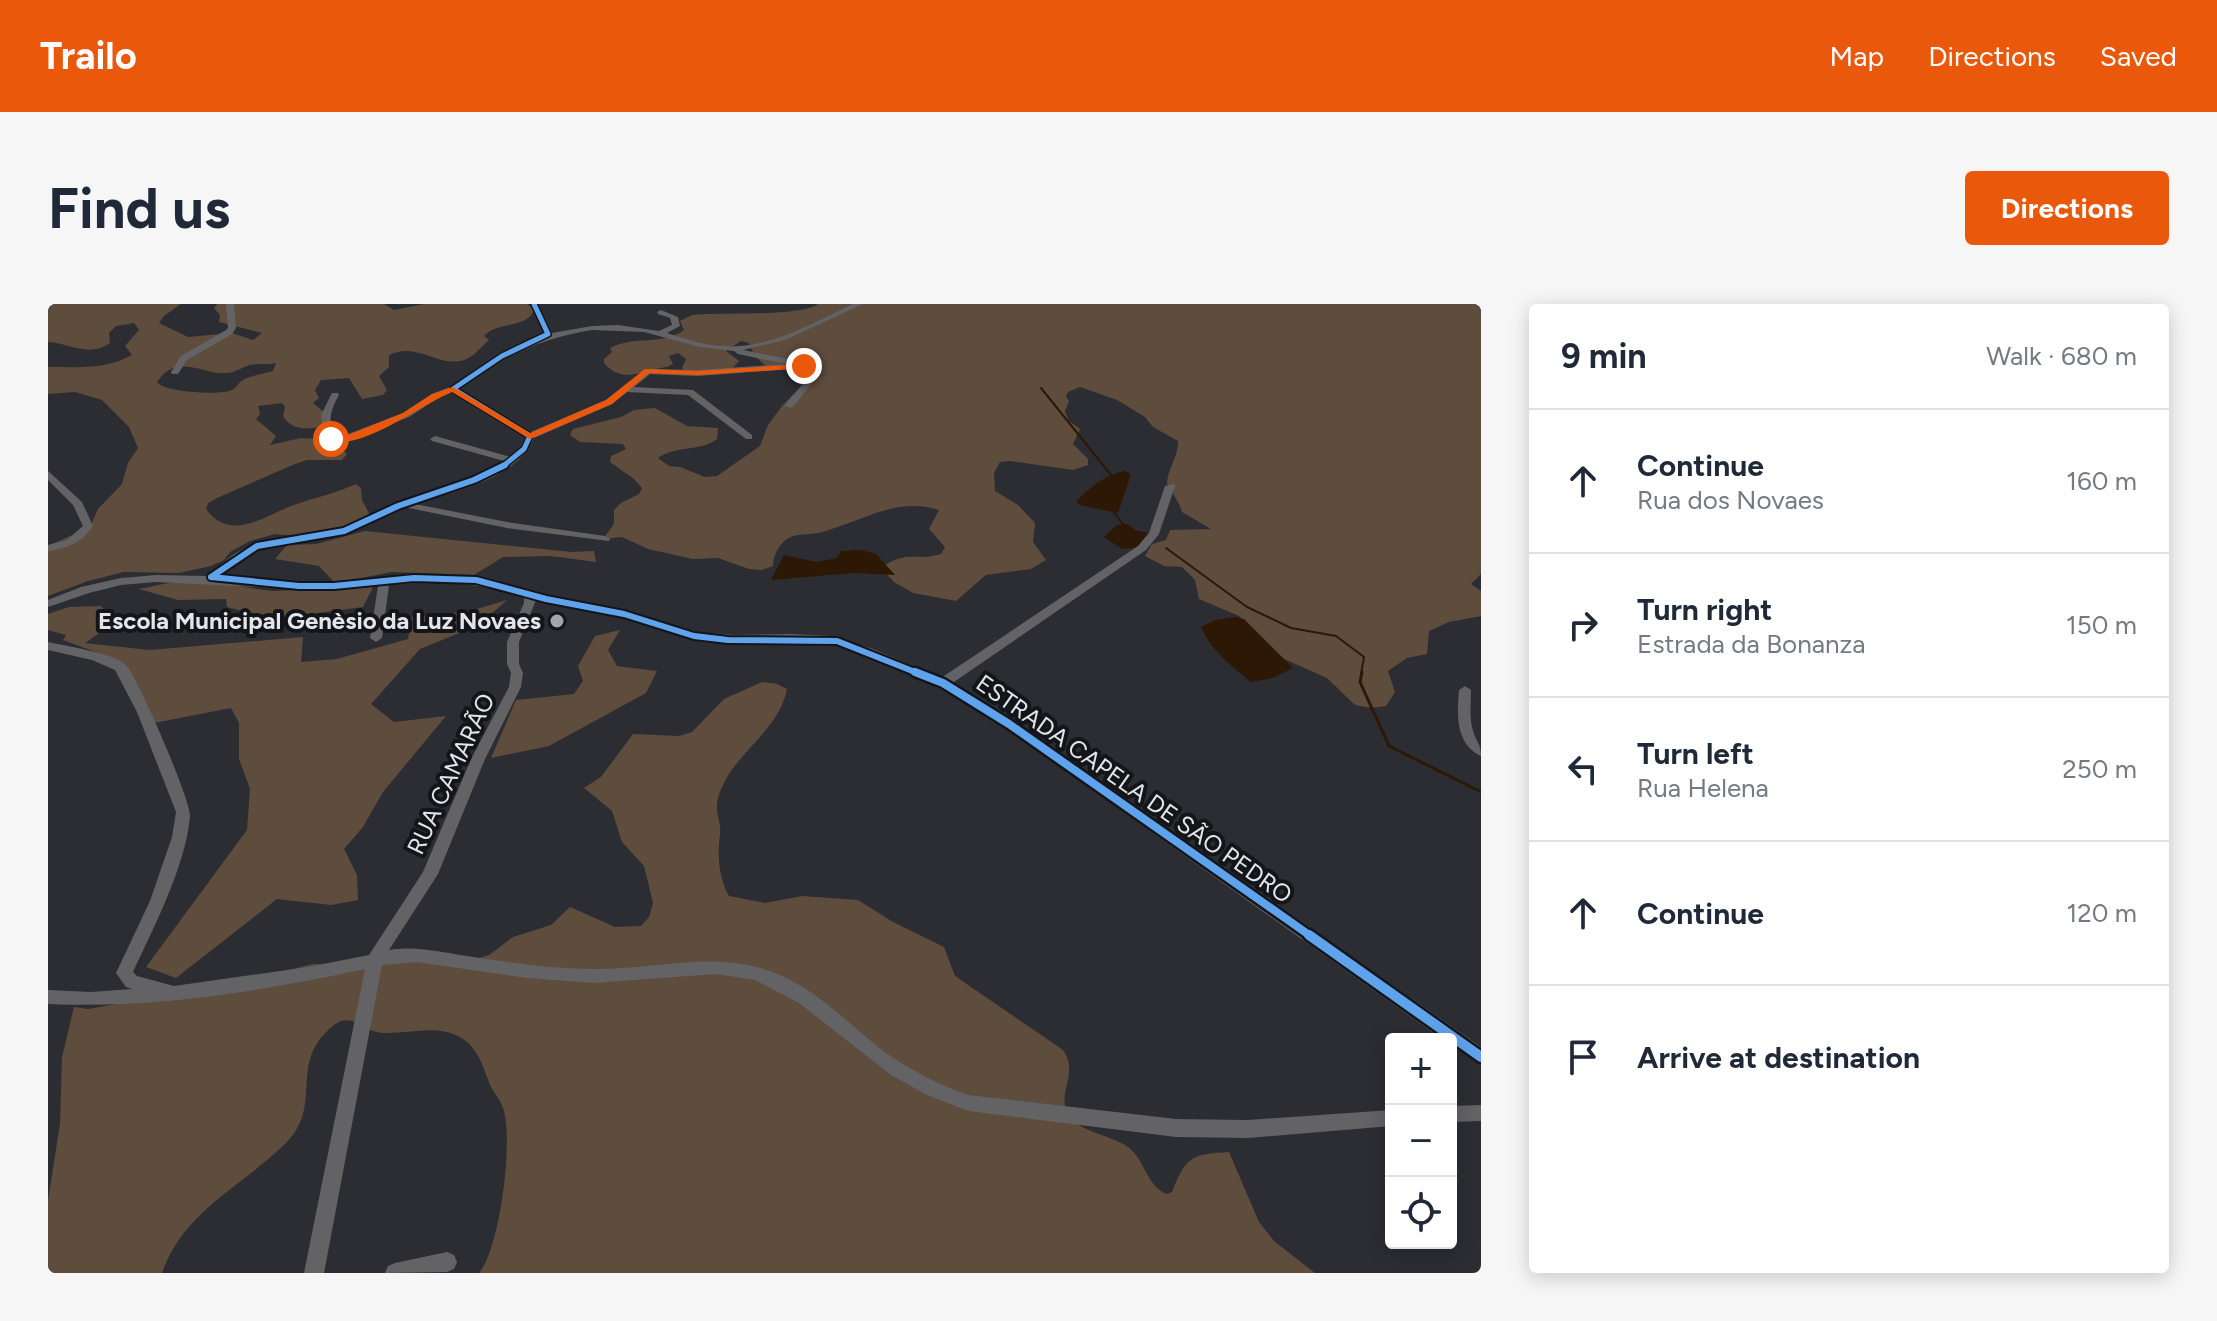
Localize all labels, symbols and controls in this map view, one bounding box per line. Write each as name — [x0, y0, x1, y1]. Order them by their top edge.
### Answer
text: Trailo — [40, 33, 137, 79]
text: Map — [1830, 39, 1884, 73]
text: Directions — [1928, 39, 2056, 73]
text: Saved — [2100, 39, 2177, 73]
button: Directions — [1965, 171, 2169, 245]
text: Find us — [48, 175, 230, 242]
text: 9 min — [1561, 336, 1647, 377]
text: Walk · 680 m — [1986, 340, 2137, 372]
route end — [786, 348, 822, 384]
route start — [313, 421, 349, 457]
text: Continue — [1637, 447, 1764, 484]
icon: ahead — [1561, 459, 1605, 503]
text: 160 m — [2066, 465, 2137, 497]
text: Rua dos Novaes — [1637, 484, 1824, 516]
text: Turn right — [1637, 591, 1772, 628]
icon: right — [1561, 603, 1605, 647]
place label: Escola Municipal Genèsio da Luz Novaes — [98, 606, 541, 635]
text: 150 m — [2066, 609, 2137, 641]
marker: Escola Municipal Genèsio da Luz Novaes — [548, 612, 566, 630]
text: Estrada da Bonanza — [1637, 628, 1866, 660]
street label: ESTRADA CAPELA DE SÃO PEDRO — [971, 668, 1298, 909]
street label: RUA CAMARÃO — [401, 689, 500, 859]
text: Turn left — [1637, 735, 1754, 772]
icon: left — [1561, 747, 1605, 791]
text: 250 m — [2062, 753, 2137, 785]
text: Rua Helena — [1637, 772, 1769, 804]
icon: ahead — [1561, 891, 1605, 935]
text: Continue — [1637, 895, 1764, 932]
text: 120 m — [2067, 897, 2137, 929]
map controls — [1385, 1033, 1457, 1249]
button: + — [1385, 1033, 1457, 1105]
icon: arrive — [1561, 1035, 1605, 1079]
text: Arrive at destination — [1637, 1039, 1920, 1076]
button: − — [1385, 1105, 1457, 1177]
button: locate — [1385, 1177, 1457, 1249]

